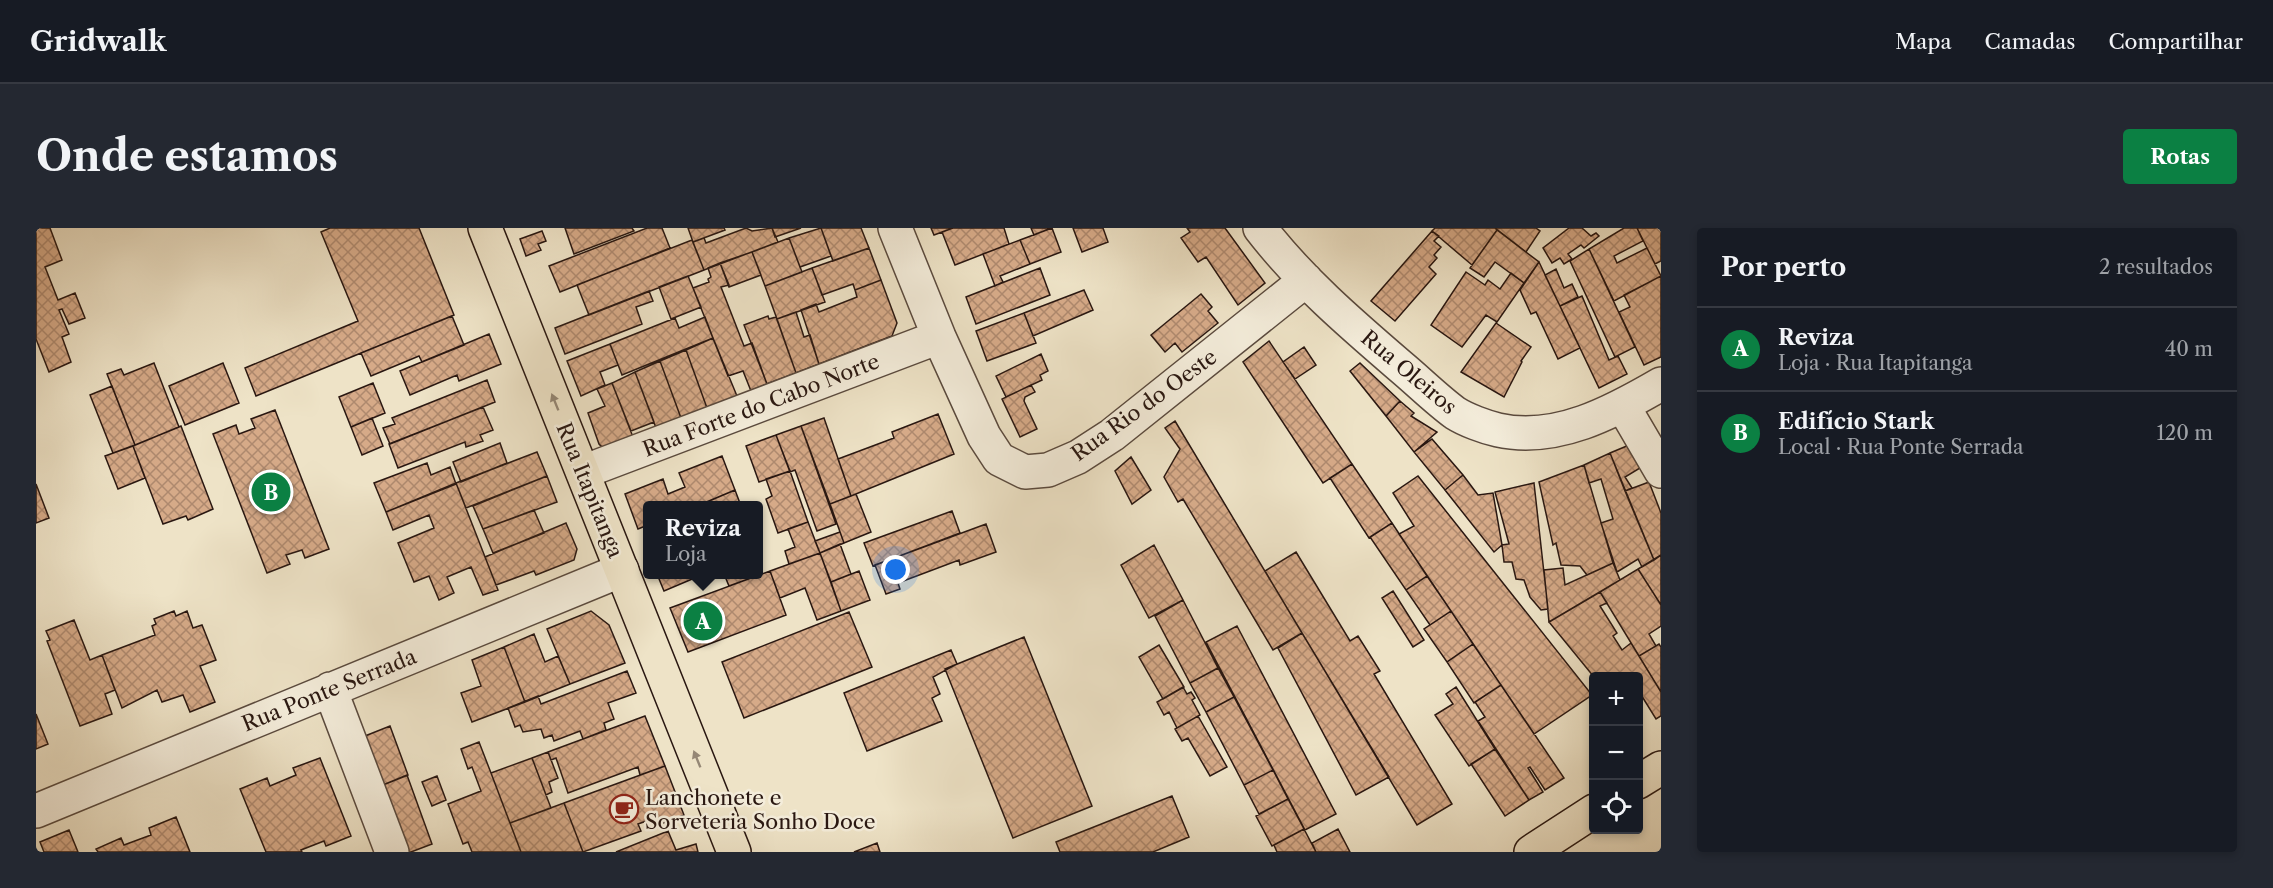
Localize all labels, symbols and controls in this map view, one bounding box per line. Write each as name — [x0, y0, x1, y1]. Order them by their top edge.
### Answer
text: Gridwalk — [30, 24, 166, 58]
text: Mapa — [1895, 29, 1951, 54]
text: Camadas — [1984, 29, 2075, 54]
text: Compartilhar — [2108, 29, 2243, 54]
button: Rotas — [2123, 129, 2237, 184]
text: Onde estamos — [36, 130, 338, 182]
text: Por perto — [1721, 251, 1846, 283]
text: 2 resultados — [2099, 255, 2213, 279]
text: Reviza — [1778, 324, 1854, 351]
street label: Rua Oleiros — [1356, 325, 1462, 419]
text: A — [1733, 337, 1748, 361]
text: 40 m — [2165, 337, 2213, 361]
street label: Rua Rio do Oeste — [1066, 344, 1222, 466]
street label: Rua Forte do Cabo Norte — [639, 348, 883, 462]
text: Loja · Rua Itapitanga — [1778, 351, 1973, 375]
one-way arrow — [550, 393, 559, 411]
text: Edifício Stark — [1778, 408, 1934, 435]
street label: Rua Itapitanga — [551, 419, 629, 562]
text: B — [1733, 421, 1748, 445]
text: 120 m — [2156, 421, 2213, 445]
text: Local · Rua Ponte Serrada — [1778, 435, 2024, 459]
pin: B — [252, 470, 290, 514]
popup — [643, 501, 763, 579]
text: Reviza — [665, 515, 741, 542]
text: Loja — [665, 542, 707, 566]
your location — [881, 555, 910, 584]
pin: A — [684, 598, 722, 644]
street label: Rua Ponte Serrada — [238, 643, 421, 736]
map controls — [1589, 672, 1643, 834]
button: + — [1589, 672, 1643, 726]
button: − — [1589, 726, 1643, 780]
one-way arrow — [692, 749, 702, 767]
button: locate — [1589, 780, 1643, 834]
place label: Lanchonete e Sorveteria Sonho Doce — [645, 785, 876, 834]
cafe icon: Lanchonete e Sorveteria Sonho Doce — [608, 793, 640, 825]

